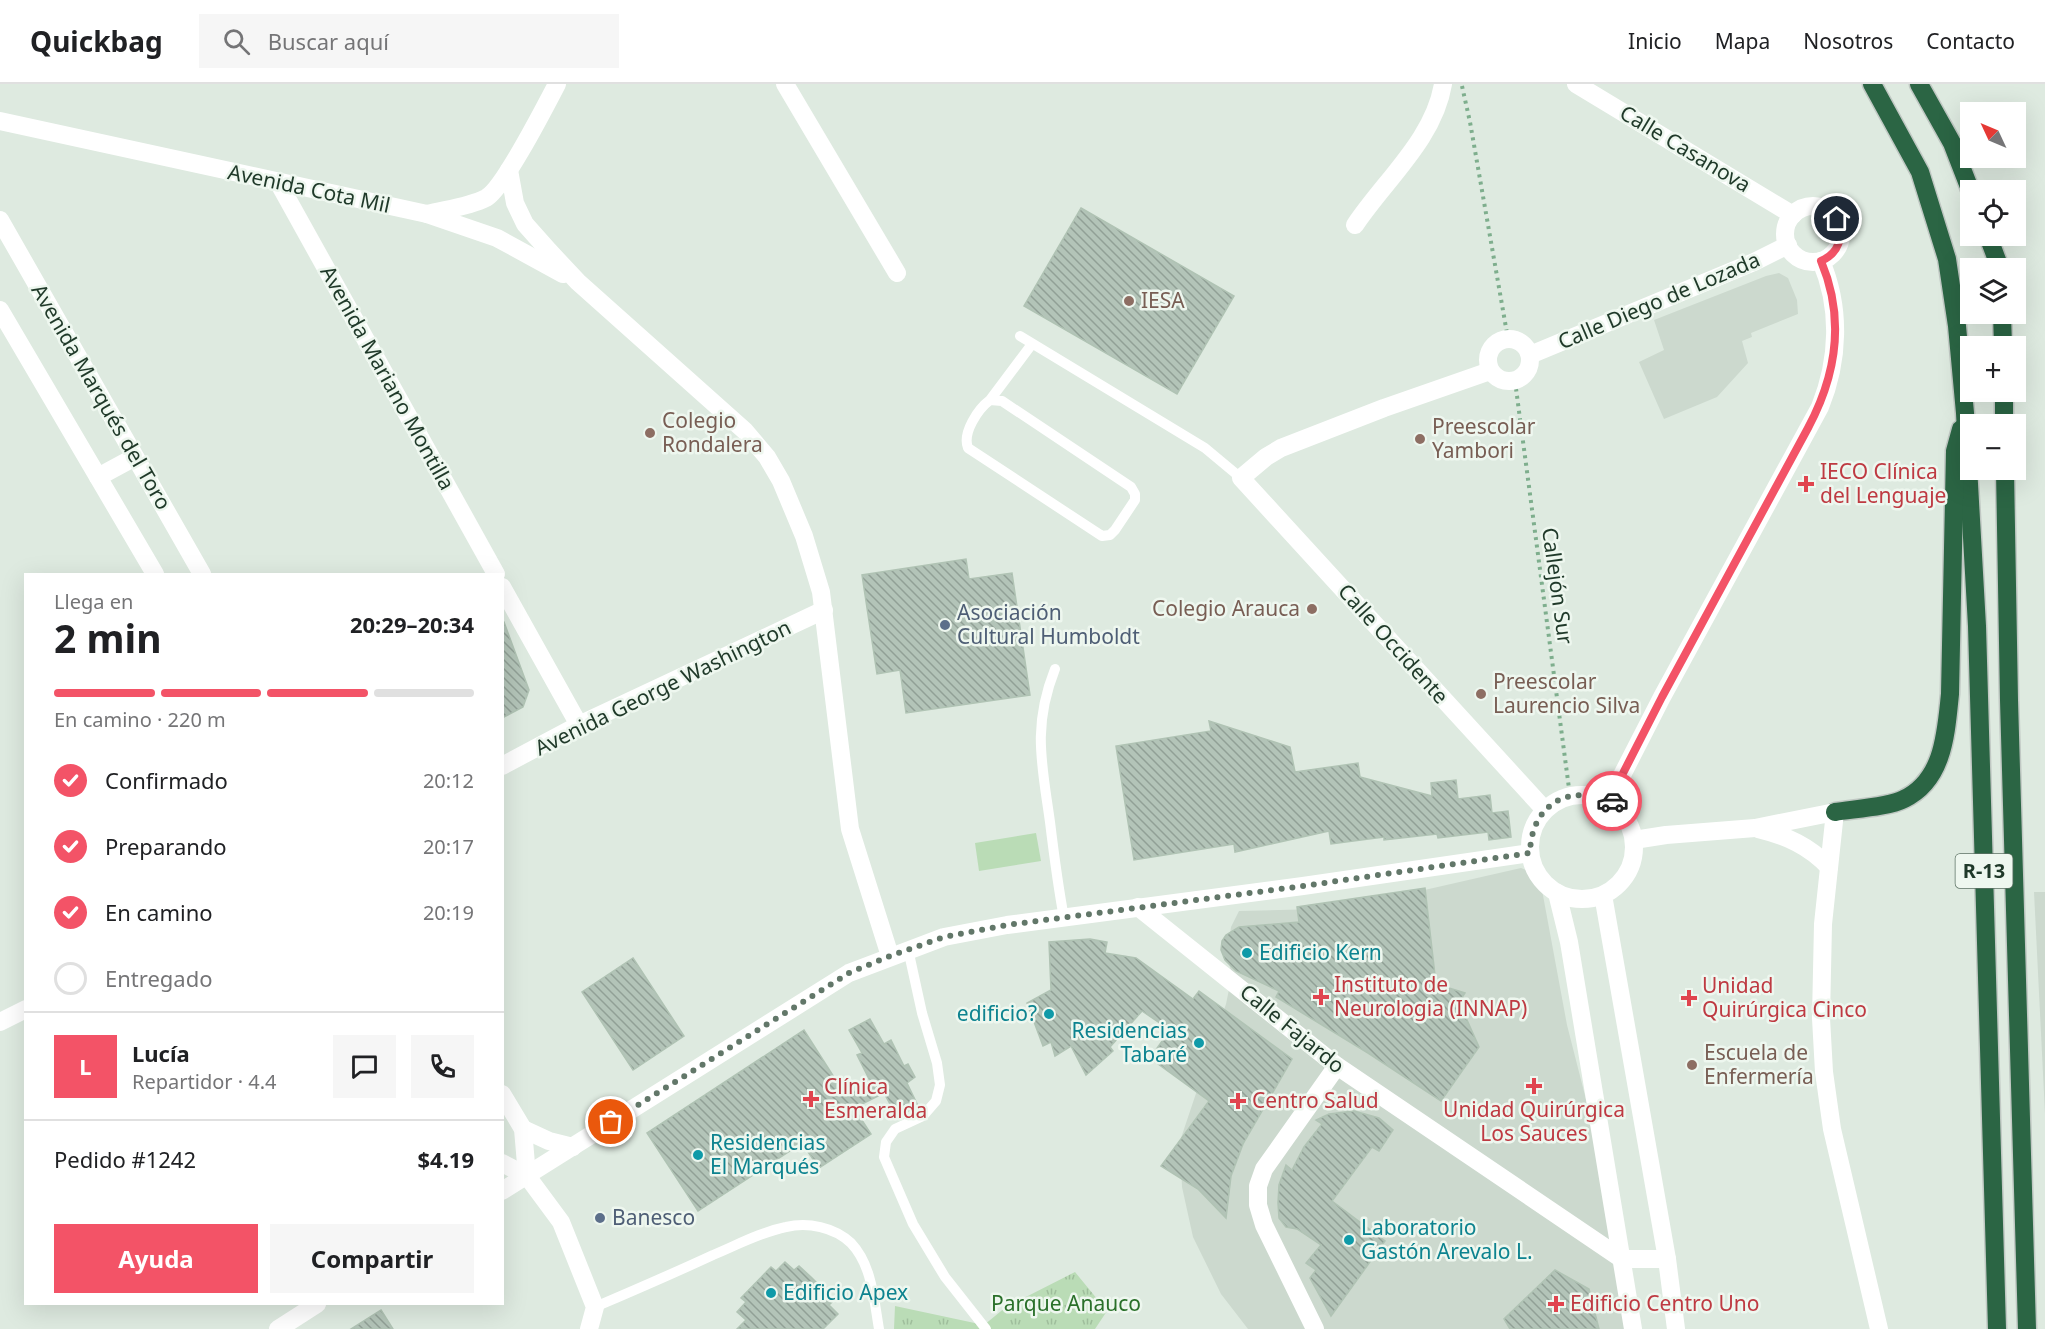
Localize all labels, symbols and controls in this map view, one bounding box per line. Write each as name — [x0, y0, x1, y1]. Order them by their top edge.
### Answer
search box — [199, 14, 619, 68]
text: Quickbag — [30, 22, 163, 60]
icon: search — [220, 25, 253, 58]
text: Buscar aquí — [268, 26, 389, 56]
text: Inicio — [1628, 27, 1682, 55]
text: Mapa — [1715, 27, 1770, 55]
text: Nosotros — [1803, 27, 1893, 55]
text: Contacto — [1926, 27, 2015, 55]
street label: Calle Casanova — [1615, 98, 1756, 198]
north arrow — [1960, 102, 2026, 168]
map controls — [1960, 102, 2026, 480]
street label: Avenida Cota Mil — [226, 157, 393, 219]
button: locate — [1960, 180, 2026, 246]
pin — [1811, 193, 1862, 244]
icon: home — [1820, 202, 1853, 235]
street label: Calle Diego de Lozada — [1553, 245, 1764, 355]
button: layers — [1960, 258, 2026, 324]
street label: Avenida Mariano Montilla — [314, 260, 461, 495]
street label: Avenida Marqués del Toro — [26, 279, 178, 514]
place label: IESA — [1141, 286, 1185, 314]
marker: IESA — [1122, 294, 1136, 308]
button: + — [1960, 336, 2026, 402]
place label: Colegio Rondalera — [662, 406, 763, 458]
place label: Preescolar Yambori — [1432, 412, 1536, 464]
button: − — [1960, 414, 2026, 480]
marker: Colegio Rondalera — [643, 426, 657, 440]
marker: Preescolar Yambori — [1413, 432, 1427, 446]
place label: IECO Clínica del Lenguaje — [1820, 457, 1946, 509]
marker: IECO Clínica del Lenguaje — [1797, 475, 1815, 493]
street label: Callejón Sur — [1536, 526, 1580, 646]
street label: Calle Occidente — [1332, 577, 1455, 709]
text: Llega en — [54, 588, 133, 615]
place label: Colegio Arauca — [1152, 594, 1300, 622]
place label: Asociación Cultural Humboldt — [957, 598, 1140, 650]
marker: Colegio Arauca — [1305, 602, 1319, 616]
text: 20:29–20:34 — [350, 609, 474, 639]
text: 2 min — [54, 611, 161, 664]
street label: Avenida George Washington — [530, 613, 795, 761]
marker: Asociación Cultural Humboldt — [938, 618, 952, 632]
place label: Preescolar Laurencio Silva — [1493, 667, 1640, 719]
marker: Preescolar Laurencio Silva — [1474, 687, 1488, 701]
text: En camino · 220 m — [54, 706, 226, 733]
icon: check — [54, 764, 87, 797]
text: Confirmado — [105, 765, 228, 795]
text: 20:12 — [423, 767, 474, 794]
courier — [1582, 771, 1642, 831]
icon: car — [1596, 785, 1629, 818]
icon: check — [54, 830, 87, 863]
text: Preparando — [105, 831, 227, 861]
text: 20:17 — [423, 833, 474, 860]
road number: R-13 — [1956, 854, 2012, 888]
icon: check — [54, 896, 87, 929]
text: En camino — [105, 897, 213, 927]
text: 20:19 — [423, 899, 474, 926]
place label: Edificio Kern — [1259, 938, 1382, 966]
marker: Edificio Kern — [1240, 946, 1254, 960]
text: Entregado — [105, 963, 213, 993]
place label: Instituto de Neurologia (INNAP) — [1334, 970, 1527, 1022]
place label: Unidad Quirúrgica Cinco — [1702, 971, 1867, 1023]
street label: Calle Fajardo — [1234, 977, 1351, 1079]
marker: Instituto de Neurologia (INNAP) — [1312, 988, 1330, 1006]
marker: Unidad Quirúrgica Cinco — [1680, 989, 1698, 1007]
place label: edificio? — [957, 999, 1037, 1027]
marker: edificio? — [1042, 1007, 1056, 1021]
place label: Residencias Tabaré — [1072, 1016, 1187, 1068]
button: chat — [333, 1035, 396, 1098]
button: phone — [411, 1035, 474, 1098]
marker: Residencias Tabaré — [1192, 1036, 1206, 1050]
text: Lucía — [132, 1038, 190, 1068]
place label: Escuela de Enfermería — [1704, 1038, 1814, 1090]
text: L — [79, 1051, 92, 1081]
marker: Escuela de Enfermería — [1685, 1058, 1699, 1072]
text: Repartidor · 4.4 — [132, 1068, 277, 1095]
place label: Clínica Esmeralda — [824, 1072, 927, 1124]
marker: Unidad Quirúrgica Los Sauces — [1525, 1077, 1543, 1095]
place label: Centro Salud — [1252, 1086, 1379, 1114]
marker: Clínica Esmeralda — [802, 1090, 820, 1108]
marker: Centro Salud — [1229, 1092, 1247, 1110]
place label: Unidad Quirúrgica Los Sauces — [1443, 1095, 1625, 1147]
pin — [585, 1096, 636, 1147]
icon: bag — [594, 1105, 627, 1138]
place label: Residencias El Marqués — [710, 1128, 825, 1180]
text: Pedido #1242 — [54, 1144, 196, 1174]
text: $4.19 — [417, 1144, 474, 1174]
marker: Residencias El Marqués — [691, 1148, 705, 1162]
place label: Banesco — [612, 1203, 695, 1231]
marker: Banesco — [593, 1211, 607, 1225]
place label: Laboratorio Gastón Arevalo L. — [1361, 1213, 1533, 1265]
button: Ayuda — [54, 1224, 258, 1293]
button: Compartir — [270, 1224, 474, 1293]
marker: Laboratorio Gastón Arevalo L. — [1342, 1233, 1356, 1247]
place label: Edificio Apex — [783, 1278, 908, 1306]
marker: Edificio Apex — [764, 1286, 778, 1300]
park label: Parque Anauco — [991, 1289, 1141, 1317]
place label: Edificio Centro Uno — [1570, 1289, 1759, 1317]
marker: Edificio Centro Uno — [1547, 1295, 1565, 1313]

